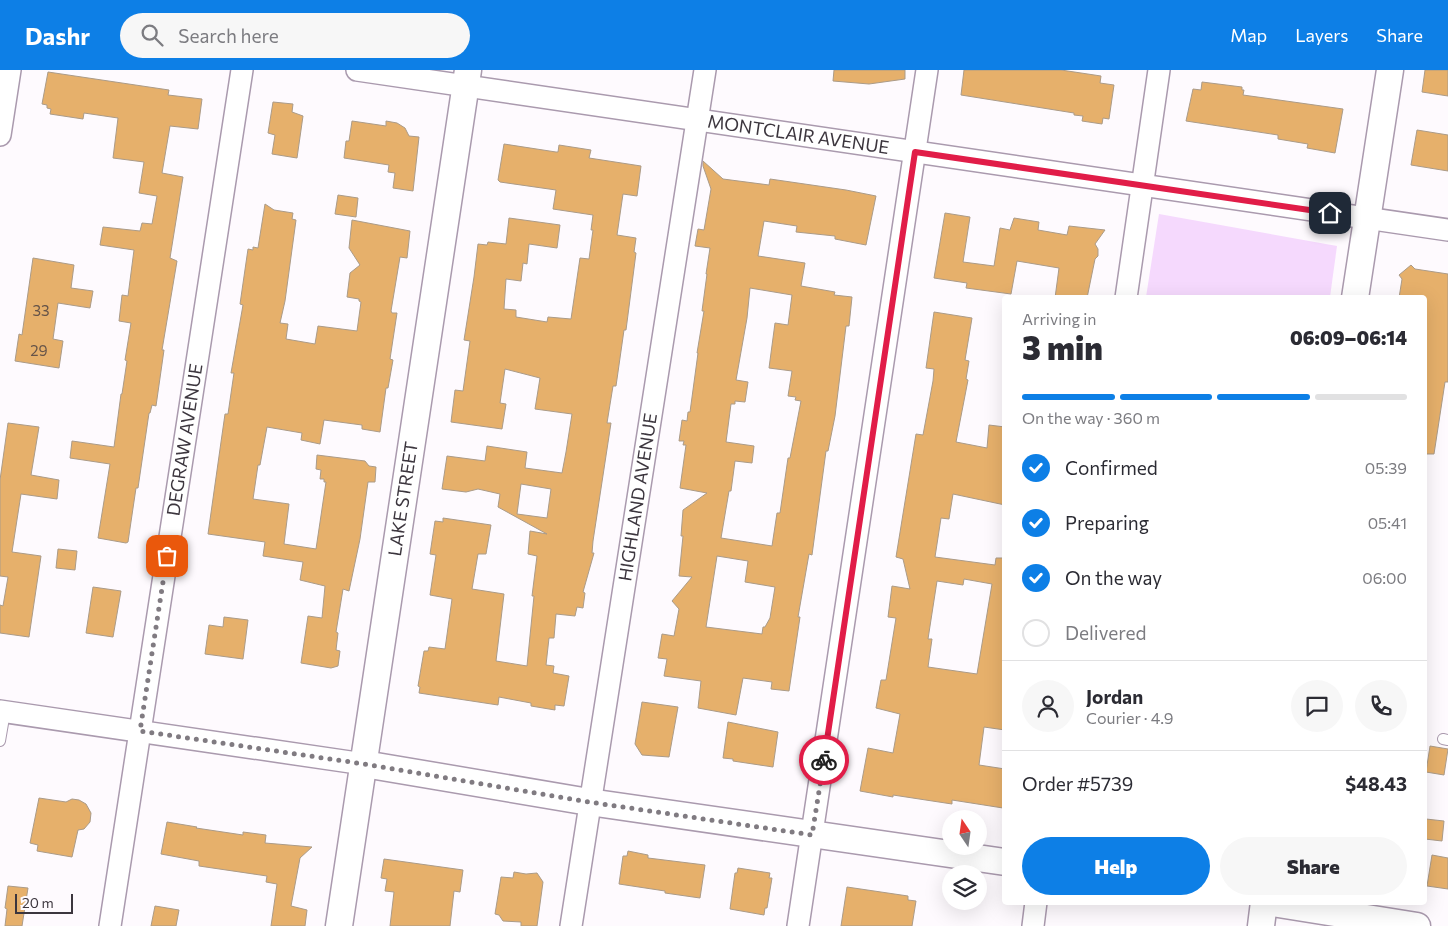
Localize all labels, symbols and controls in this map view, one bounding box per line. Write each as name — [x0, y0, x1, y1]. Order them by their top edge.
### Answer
search box — [120, 13, 470, 58]
text: Dashr — [25, 21, 90, 50]
icon: search — [138, 21, 166, 49]
text: Search here — [178, 24, 279, 47]
text: Map — [1230, 24, 1267, 46]
text: Layers — [1295, 24, 1348, 46]
text: Share — [1376, 24, 1423, 46]
street label: MONTCLAIR AVENUE — [706, 110, 891, 158]
pin — [1309, 192, 1351, 234]
icon: home — [1316, 199, 1344, 227]
house number: 33 — [32, 301, 50, 319]
text: Arriving in — [1022, 309, 1096, 328]
text: 06:09–06:14 — [1290, 326, 1407, 349]
text: 3 min — [1022, 327, 1103, 367]
house number: 29 — [30, 341, 48, 359]
street label: DEGRAW AVENUE — [161, 362, 207, 517]
text: On the way · 360 m — [1022, 408, 1160, 427]
street label: HIGHLAND AVENUE — [613, 411, 661, 583]
street label: LAKE STREET — [383, 440, 422, 558]
icon: check — [1022, 454, 1050, 482]
text: Confirmed — [1065, 456, 1158, 479]
text: 05:39 — [1365, 458, 1407, 477]
icon: check — [1022, 509, 1050, 537]
text: Preparing — [1065, 511, 1149, 534]
text: 05:41 — [1368, 513, 1407, 532]
pin — [146, 535, 188, 577]
icon: bag — [153, 542, 181, 570]
icon: check — [1022, 564, 1050, 592]
text: On the way — [1065, 566, 1162, 589]
text: 06:00 — [1362, 568, 1407, 587]
text: Delivered — [1065, 621, 1146, 644]
button: person — [1022, 680, 1074, 732]
button: chat — [1291, 680, 1343, 732]
button: phone — [1355, 680, 1407, 732]
text: Jordan — [1086, 685, 1143, 708]
text: Courier · 4.9 — [1086, 708, 1173, 727]
courier — [799, 735, 849, 785]
icon: bike — [810, 746, 838, 774]
text: Order #5739 — [1022, 772, 1133, 795]
text: $48.43 — [1345, 772, 1407, 795]
north arrow — [942, 810, 988, 855]
map controls — [942, 810, 987, 910]
button: Help — [1022, 837, 1210, 895]
button: Share — [1220, 837, 1407, 895]
button: layers — [942, 865, 987, 910]
scale bar — [15, 891, 72, 914]
text: 20 m — [22, 894, 54, 911]

